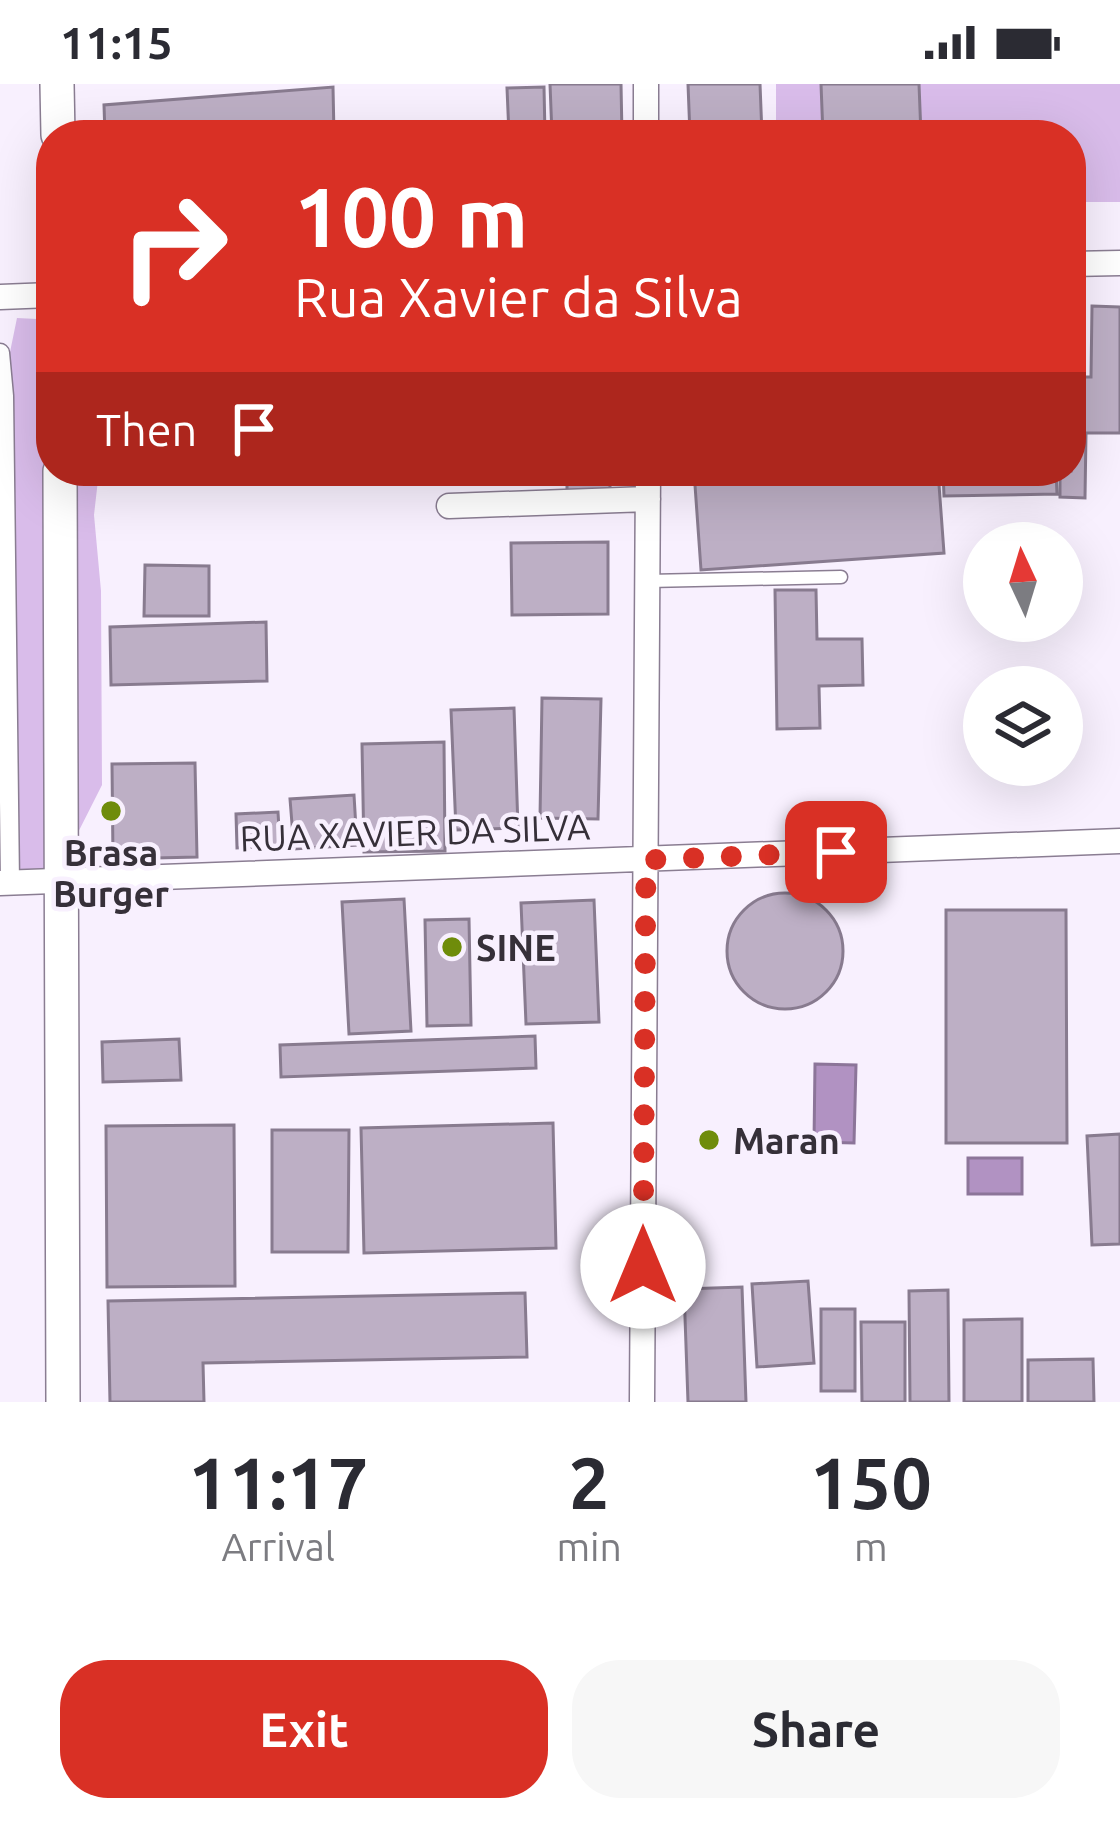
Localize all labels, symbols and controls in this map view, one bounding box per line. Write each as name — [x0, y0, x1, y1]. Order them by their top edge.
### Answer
text: 11:15 — [60, 17, 173, 68]
icon: right — [96, 168, 252, 324]
text: 100 m — [294, 169, 528, 263]
text: Rua Xavier da Silva — [294, 267, 743, 327]
icon: arrive — [221, 396, 287, 462]
text: Then — [96, 404, 197, 455]
north arrow — [963, 522, 1083, 642]
map controls — [963, 522, 1083, 786]
button: layers — [963, 666, 1083, 786]
marker: Brasa Burger — [98, 798, 124, 824]
pin — [785, 801, 887, 903]
street label: RUA XAVIER DA SILVA — [239, 805, 592, 859]
icon: arrive — [803, 819, 869, 885]
place label: Brasa Burger — [53, 832, 169, 914]
place label: SINE — [476, 927, 556, 968]
marker: SINE — [439, 934, 465, 960]
place label: Maran — [733, 1120, 840, 1161]
marker: Maran — [696, 1127, 722, 1153]
position arrow — [580, 1203, 706, 1329]
text: 11:17 — [188, 1442, 368, 1523]
text: 2 — [569, 1442, 609, 1523]
text: 150 — [810, 1442, 932, 1523]
text: Arrival — [221, 1525, 335, 1568]
text: min — [556, 1525, 622, 1568]
text: m — [854, 1525, 888, 1568]
button: Exit — [60, 1660, 548, 1798]
button: Share — [572, 1660, 1060, 1798]

